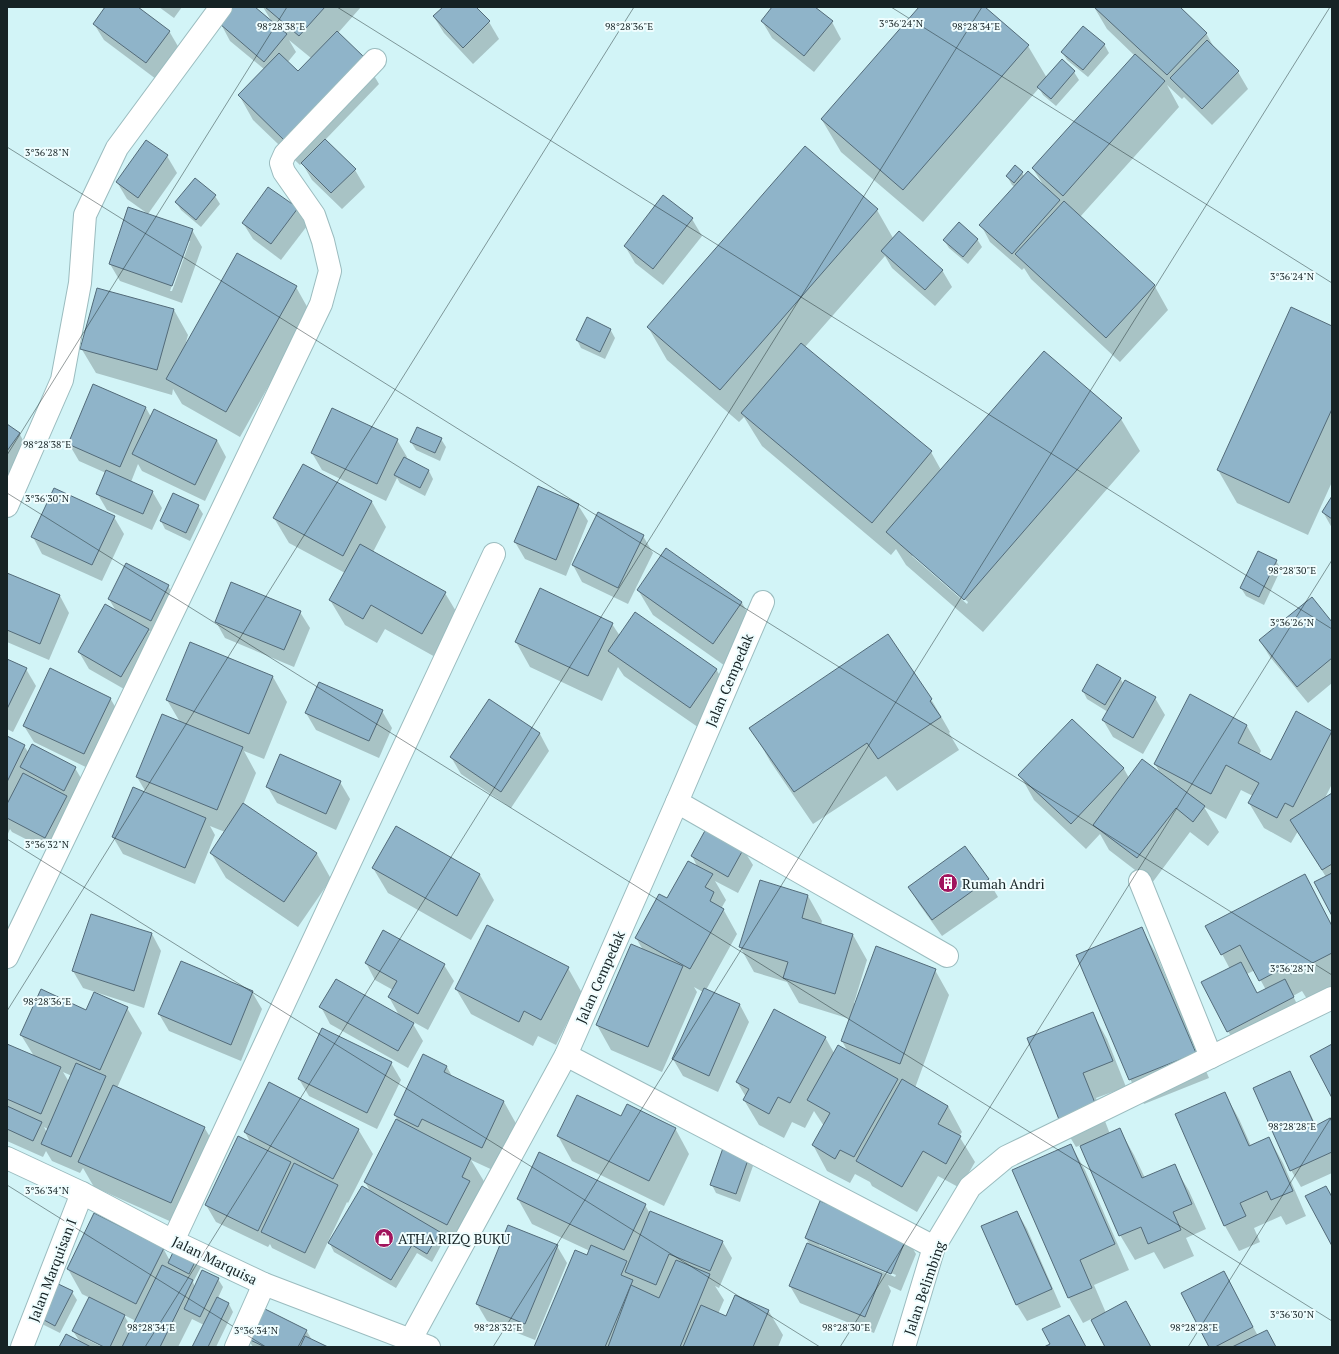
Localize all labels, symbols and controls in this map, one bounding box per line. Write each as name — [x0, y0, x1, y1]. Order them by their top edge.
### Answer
text: 3°36'24"N — [879, 17, 924, 30]
text: 98°28'38"E — [257, 20, 305, 33]
text: 98°28'36"E — [605, 20, 653, 33]
text: 98°28'34"E — [952, 20, 1000, 33]
text: 3°36'28"N — [25, 146, 70, 159]
text: 3°36'24"N — [1270, 270, 1315, 283]
text: 98°28'38"E — [23, 438, 71, 451]
text: 3°36'30"N — [25, 492, 70, 505]
text: 98°28'30"E — [1268, 564, 1316, 577]
text: 3°36'26"N — [1270, 616, 1315, 629]
street label: Jalan Cempedak — [701, 630, 758, 730]
text: 3°36'32"N — [25, 838, 70, 851]
building icon: Rumah Andri — [937, 872, 959, 894]
place label: Rumah Andri — [962, 874, 1045, 893]
street label: Jalan Cempedak — [571, 927, 629, 1026]
text: 3°36'28"N — [1270, 962, 1315, 975]
text: 98°28'36"E — [23, 995, 71, 1008]
text: 98°28'28"E — [1268, 1120, 1316, 1133]
text: 3°36'34"N — [25, 1184, 70, 1197]
street label: Jalan Marquisan I — [24, 1216, 80, 1324]
shop icon: ATHA RIZQ BUKU — [373, 1227, 395, 1249]
place label: ATHA RIZQ BUKU — [398, 1229, 511, 1248]
street label: Jalan Marquisa — [169, 1231, 261, 1289]
street label: Jalan Belimbing — [899, 1238, 949, 1338]
text: 3°36'30"N — [1270, 1308, 1315, 1321]
text: 98°28'34"E — [127, 1321, 175, 1334]
text: 98°28'32"E — [474, 1321, 522, 1334]
text: 98°28'30"E — [822, 1321, 870, 1334]
text: 98°28'28"E — [1170, 1321, 1218, 1334]
text: 3°36'34"N — [234, 1324, 279, 1337]

